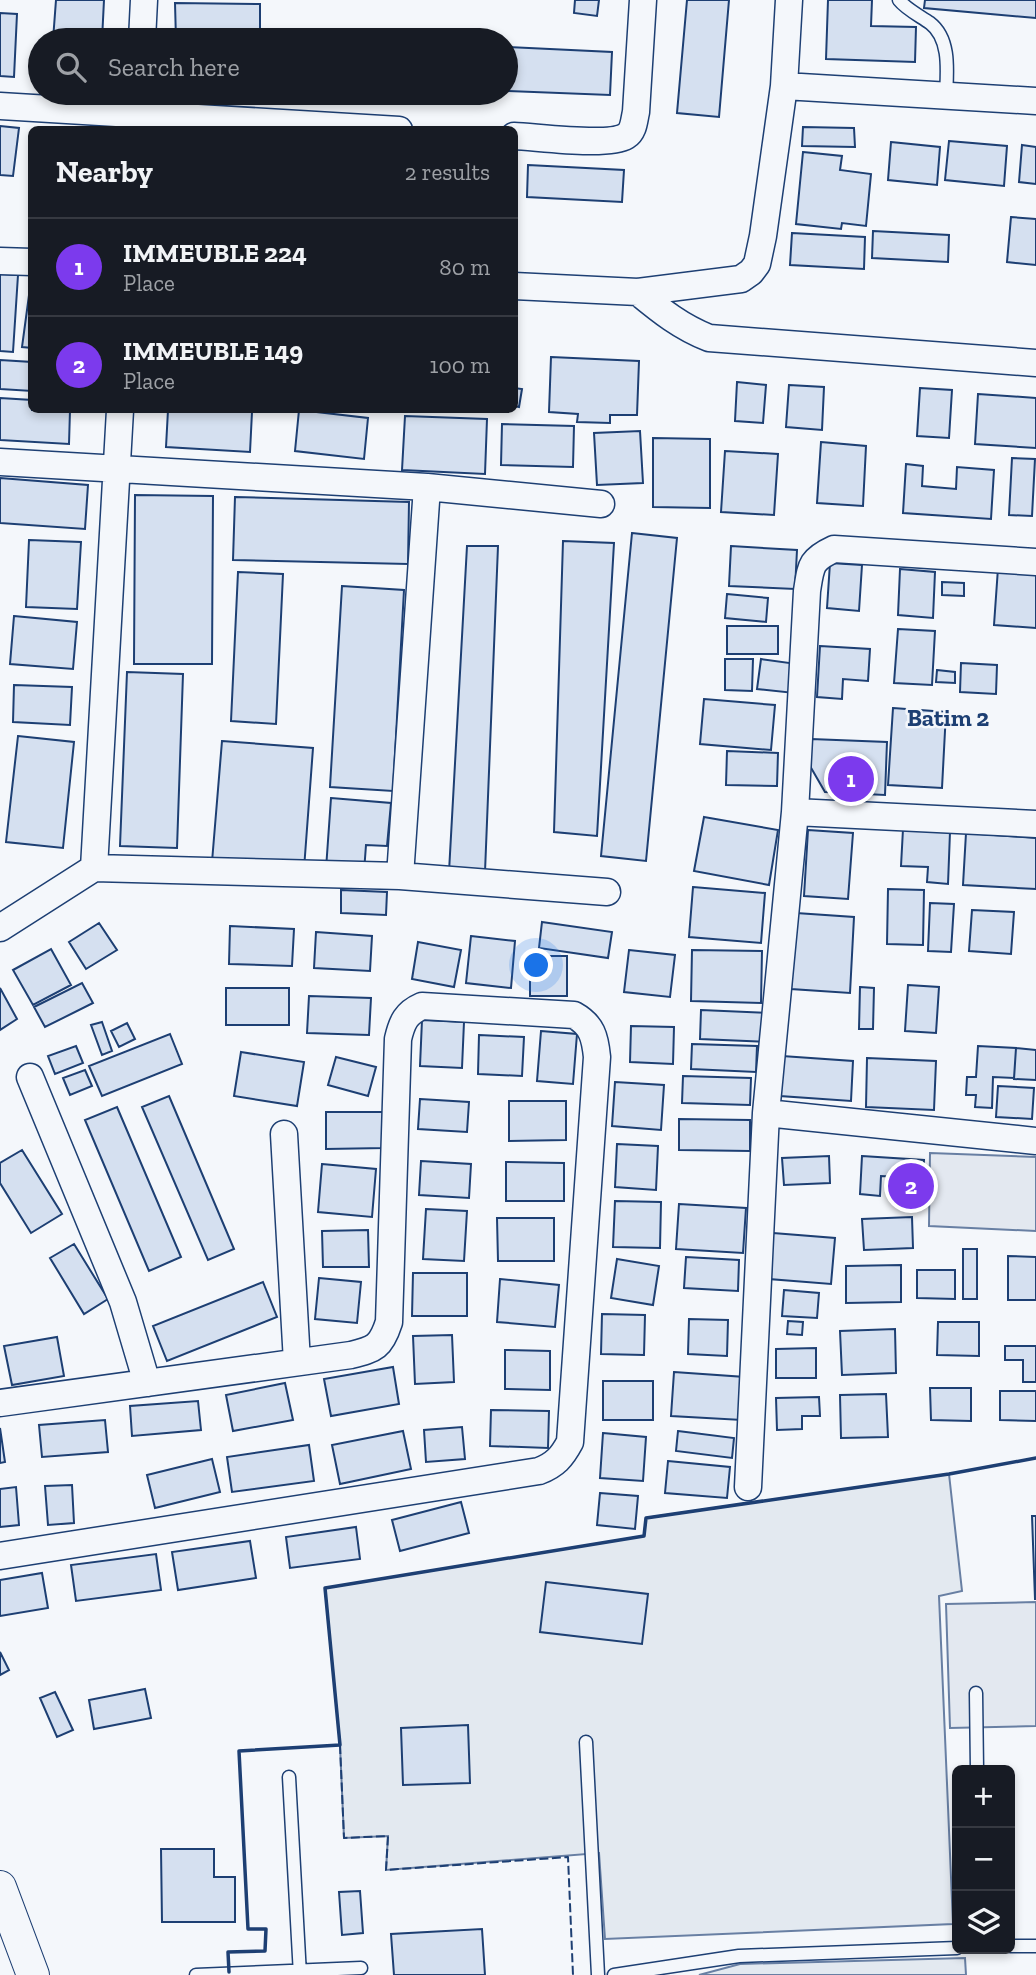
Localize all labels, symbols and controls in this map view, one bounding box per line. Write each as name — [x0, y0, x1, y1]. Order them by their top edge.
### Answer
search box — [28, 28, 518, 105]
icon: search — [52, 48, 90, 86]
text: Search here — [108, 51, 240, 83]
text: Nearby — [56, 154, 153, 190]
text: 2 results — [405, 158, 490, 186]
text: IMMEUBLE 224 — [123, 237, 307, 269]
text: 1 — [74, 253, 84, 281]
text: 80 m — [439, 253, 490, 281]
text: Place — [123, 269, 175, 297]
text: IMMEUBLE 149 — [123, 335, 303, 367]
text: 2 — [73, 351, 85, 379]
text: 100 m — [430, 351, 490, 379]
text: Place — [123, 367, 175, 395]
district label: Batim 2 — [907, 703, 989, 732]
pin: 1 — [828, 753, 874, 805]
your location — [519, 948, 553, 982]
pin: 2 — [888, 1160, 934, 1212]
map controls — [952, 1765, 1015, 1954]
button: + — [952, 1765, 1015, 1828]
button: − — [952, 1828, 1015, 1891]
button: layers — [952, 1891, 1015, 1954]

